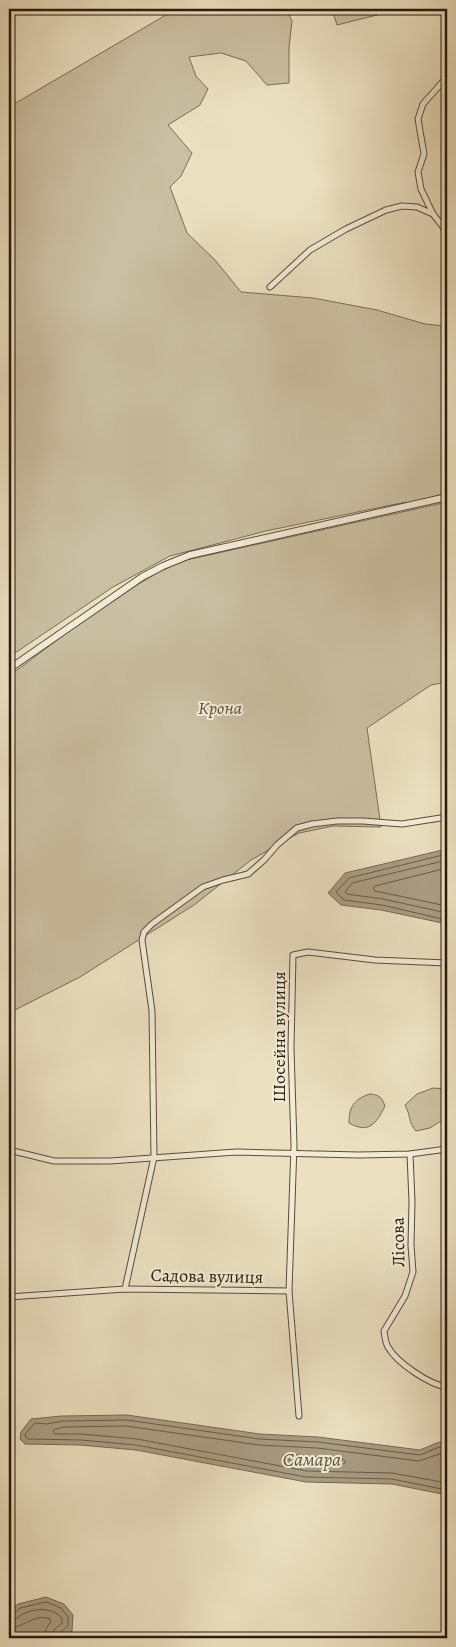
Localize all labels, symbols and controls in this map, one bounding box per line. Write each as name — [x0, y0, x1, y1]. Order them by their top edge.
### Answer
park label: Крона — [198, 696, 242, 720]
street label: Шосейна вулиця — [267, 971, 291, 1103]
street label: Лісова — [386, 1216, 410, 1267]
street label: Садова вулиця — [150, 1263, 264, 1289]
water label: Самара — [283, 1447, 341, 1473]

